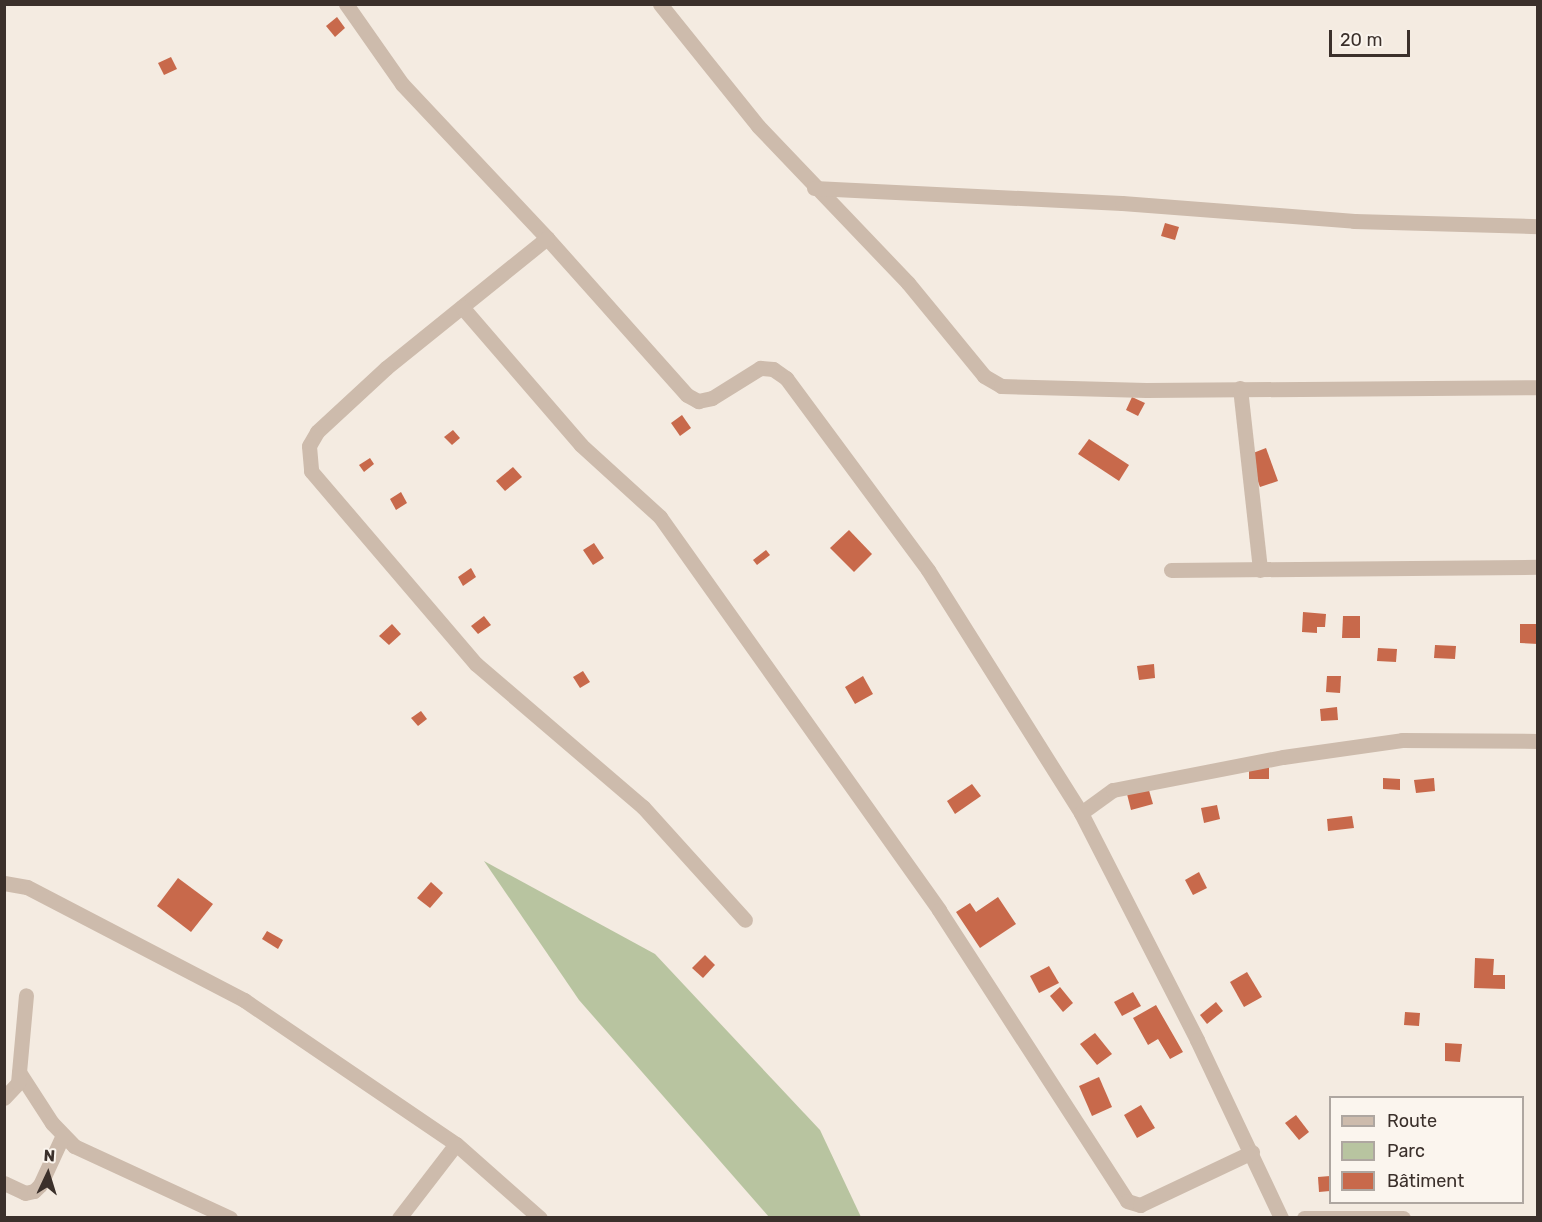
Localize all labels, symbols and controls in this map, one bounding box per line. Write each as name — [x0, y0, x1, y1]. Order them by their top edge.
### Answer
scale bar — [1332, 18, 1413, 56]
text: 20 m — [1340, 29, 1382, 51]
legend — [1329, 1096, 1524, 1204]
text: Route — [1387, 1110, 1437, 1132]
text: Parc — [1387, 1140, 1425, 1162]
north arrow — [18, 1144, 78, 1204]
text: N — [43, 1146, 56, 1165]
text: Bâtiment — [1387, 1170, 1464, 1192]

